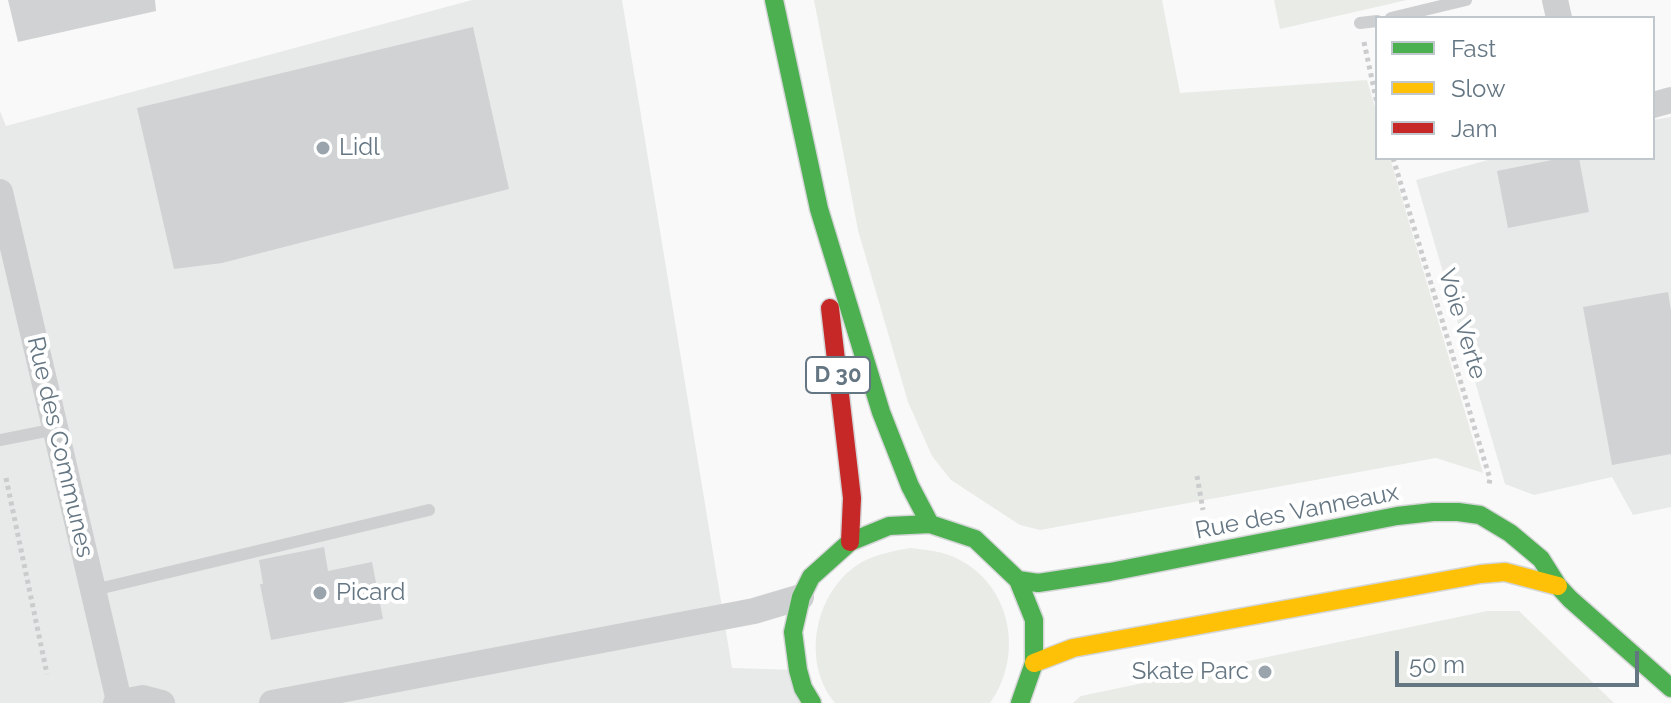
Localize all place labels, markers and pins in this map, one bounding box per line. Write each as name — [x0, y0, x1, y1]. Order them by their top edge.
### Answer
place label: Lidl — [339, 134, 380, 162]
marker: Lidl — [314, 139, 332, 157]
place label: Picard — [336, 579, 405, 607]
marker: Picard — [311, 584, 329, 602]
place label: Skate Parc — [1132, 658, 1249, 686]
marker: Skate Parc — [1256, 663, 1274, 681]

